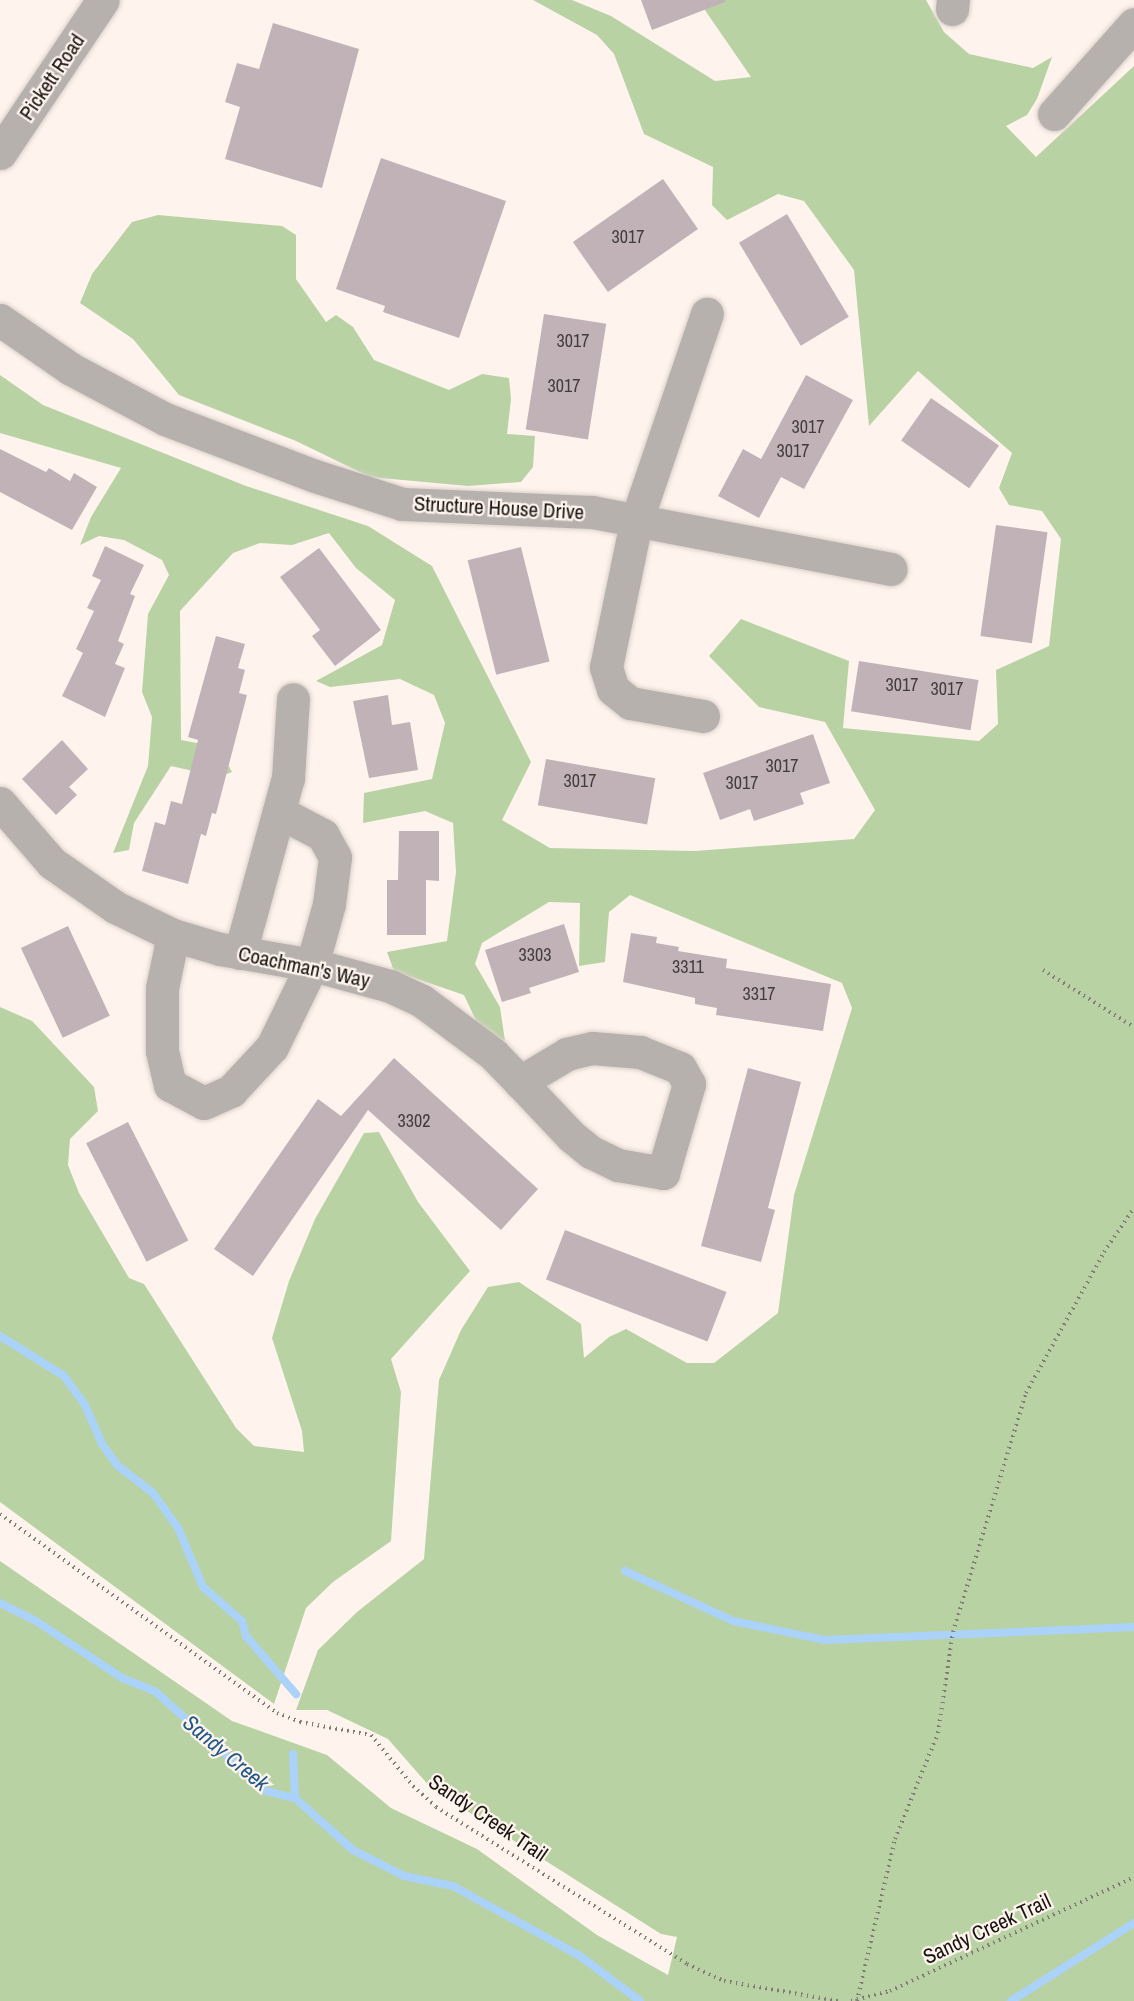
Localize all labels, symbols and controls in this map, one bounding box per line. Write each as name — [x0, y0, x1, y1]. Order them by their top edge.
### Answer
street label: Pickett Road — [14, 29, 90, 125]
house number: 3017 — [612, 226, 644, 248]
house number: 3017 — [557, 330, 589, 352]
house number: 3017 — [548, 375, 580, 397]
house number: 3017 — [792, 416, 824, 438]
house number: 3017 — [777, 440, 809, 462]
street label: Structure House Drive — [413, 491, 585, 525]
house number: 3017 — [886, 674, 918, 696]
house number: 3017 — [931, 678, 963, 700]
house number: 3017 — [766, 755, 798, 777]
house number: 3017 — [564, 770, 596, 792]
house number: 3017 — [726, 772, 758, 794]
street label: Coachman's Way — [236, 941, 372, 993]
house number: 3303 — [519, 944, 551, 966]
house number: 3311 — [672, 956, 704, 978]
house number: 3317 — [743, 983, 775, 1005]
house number: 3302 — [398, 1110, 430, 1132]
water label: Sandy Creek — [178, 1709, 274, 1797]
street label: Sandy Creek Trail — [424, 1769, 552, 1867]
street label: Sandy Creek Trail — [919, 1888, 1055, 1970]

